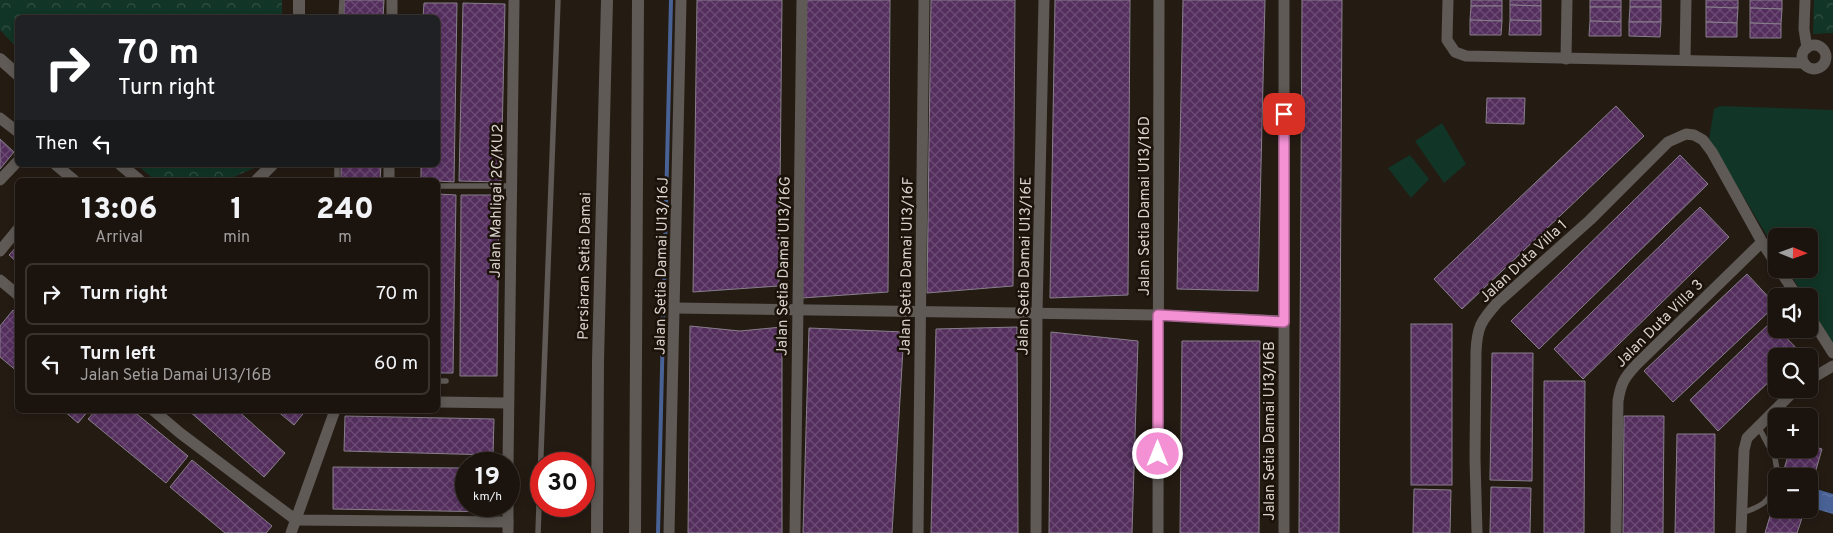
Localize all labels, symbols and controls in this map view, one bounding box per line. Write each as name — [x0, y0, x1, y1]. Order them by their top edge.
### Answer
text: 70 m — [118, 32, 199, 76]
icon: right — [35, 35, 100, 100]
text: Turn right — [118, 75, 215, 102]
pin — [1263, 93, 1305, 135]
icon: arrive — [1270, 100, 1298, 128]
street label: Jalan Setia Damai U13/16D — [1136, 116, 1155, 296]
street label: Jalan Mahligai 2C/KU2 — [487, 124, 508, 278]
icon: left — [88, 130, 116, 158]
text: Then — [35, 132, 78, 156]
street label: Jalan Setia Damai U13/16G — [773, 176, 796, 356]
street label: Jalan Setia Damai U13/16E — [1014, 176, 1037, 356]
street label: Jalan Setia Damai U13/16J — [651, 177, 674, 355]
street label: Jalan Setia Damai U13/16F — [896, 177, 919, 355]
text: 13:06 — [81, 192, 157, 229]
text: 1 — [231, 192, 243, 229]
text: 240 — [316, 192, 374, 229]
street label: Persiaran Setia Damai — [575, 192, 596, 340]
street label: Jalan Duta Villa 1 — [1476, 216, 1572, 308]
text: Arrival — [95, 228, 143, 248]
text: min — [223, 228, 250, 248]
text: m — [338, 228, 352, 248]
north arrow — [1768, 228, 1818, 278]
map controls — [1768, 228, 1818, 518]
street label: Jalan Duta Villa 3 — [1612, 276, 1708, 372]
icon: right — [37, 280, 65, 308]
text: Turn right — [80, 282, 168, 306]
text: 70 m — [376, 282, 418, 306]
button: sound — [1768, 288, 1818, 338]
street label: Jalan Setia Damai U13/16B — [1261, 341, 1280, 521]
text: Turn left — [80, 342, 156, 366]
button: search — [1768, 348, 1818, 398]
icon: left — [37, 350, 65, 378]
text: 60 m — [374, 352, 418, 376]
text: Jalan Setia Damai U13/16B — [80, 366, 272, 386]
button: + — [1768, 408, 1818, 458]
position arrow — [1131, 427, 1183, 479]
speed limit sign: 30 — [530, 452, 595, 517]
text: 19 — [475, 462, 500, 494]
button: − — [1768, 468, 1818, 518]
text: km/h — [473, 489, 502, 505]

